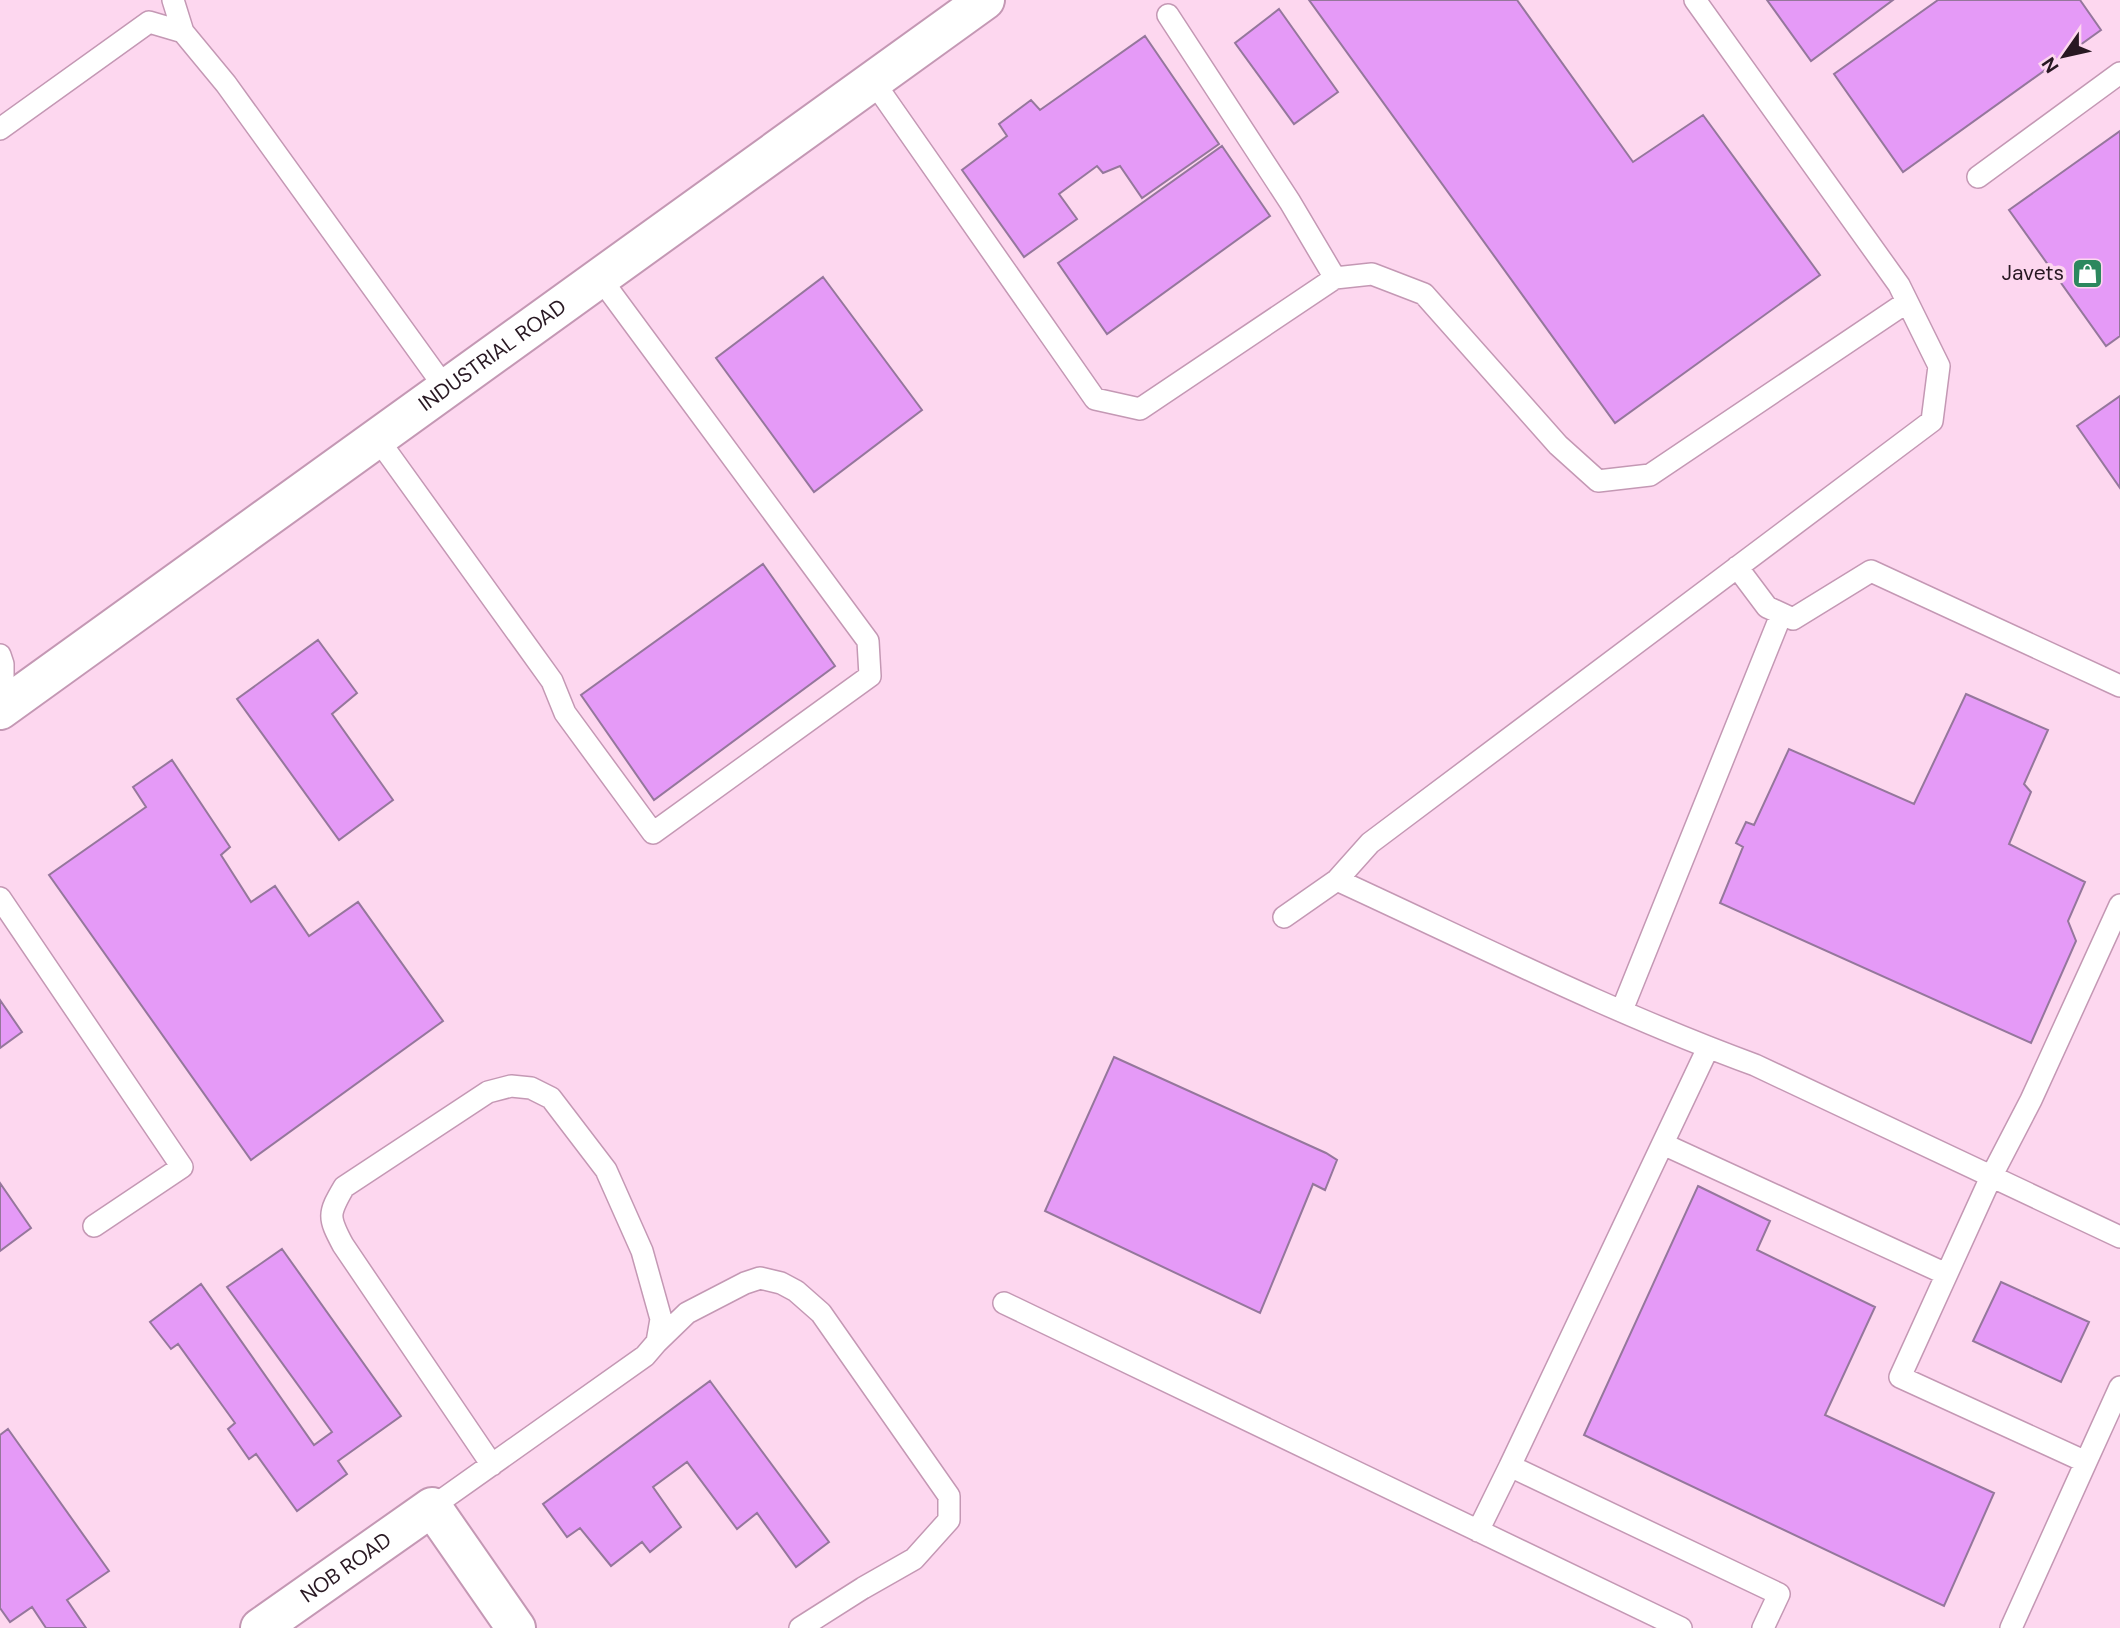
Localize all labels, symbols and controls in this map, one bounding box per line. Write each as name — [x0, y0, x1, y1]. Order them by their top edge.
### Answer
north arrow — [2029, 21, 2099, 91]
text: N — [2036, 52, 2065, 78]
shop icon: Javets — [2070, 256, 2104, 290]
place label: Javets — [2002, 259, 2064, 287]
street label: INDUSTRIAL ROAD — [413, 292, 572, 418]
street label: NOB ROAD — [295, 1526, 397, 1609]

